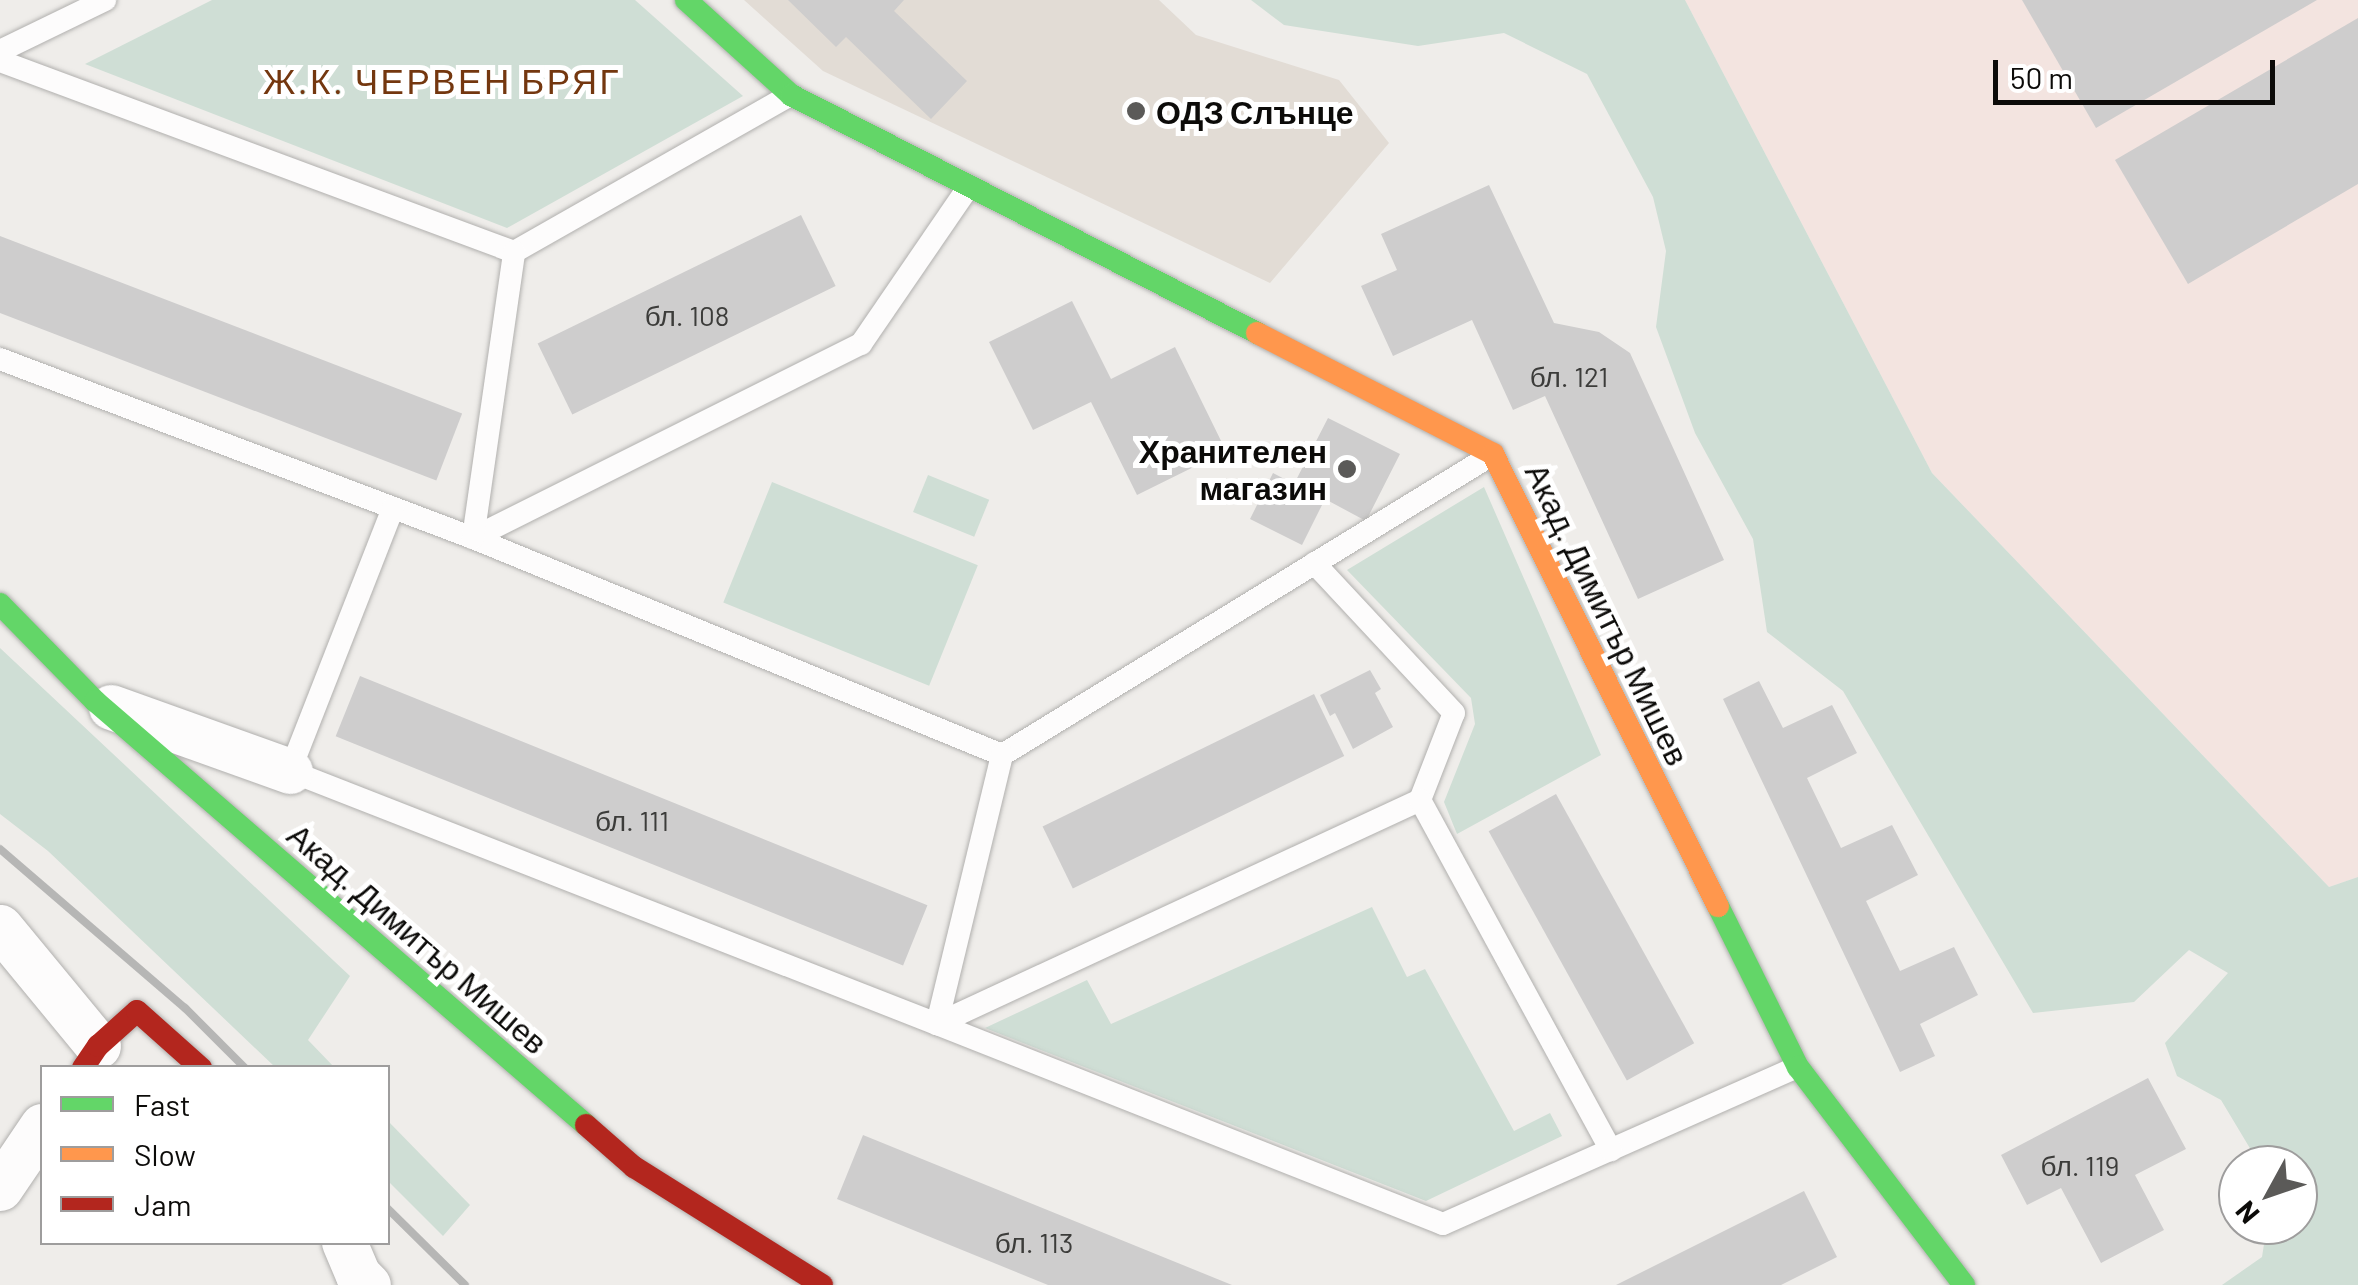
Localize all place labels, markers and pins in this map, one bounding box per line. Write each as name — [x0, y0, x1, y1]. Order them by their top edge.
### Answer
place label: ОДЗ Слънце — [1156, 92, 1354, 130]
marker: ОДЗ Слънце — [1125, 100, 1147, 122]
place label: Хранителен магазин — [1139, 432, 1327, 507]
marker: Хранителен магазин — [1336, 458, 1358, 480]

